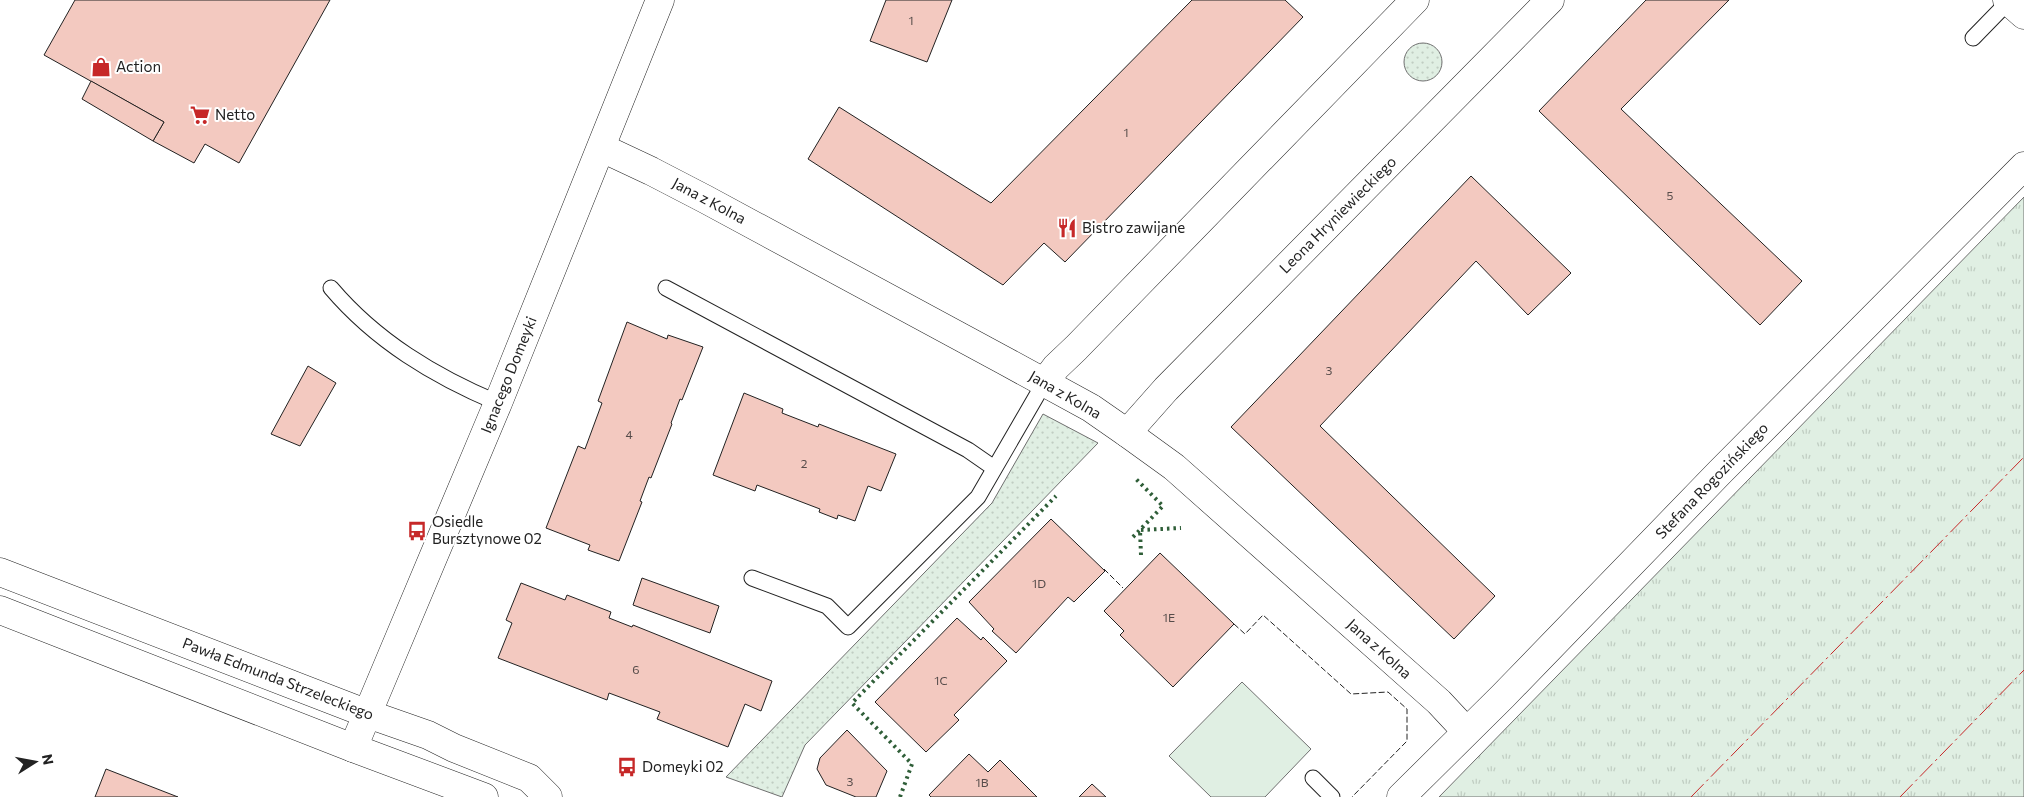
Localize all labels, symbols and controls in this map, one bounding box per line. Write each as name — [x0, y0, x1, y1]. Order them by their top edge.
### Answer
house number: 1 — [908, 13, 914, 27]
shop icon: Action — [90, 56, 112, 78]
place label: Action — [116, 57, 161, 75]
supermarket icon: Netto — [189, 104, 211, 126]
place label: Netto — [215, 105, 255, 123]
house number: 1 — [1123, 125, 1129, 139]
street label: Leona Hryniewieckiego — [1275, 152, 1400, 277]
street label: Jana z Kolna — [670, 173, 749, 227]
house number: 5 — [1667, 188, 1674, 202]
restaurant icon: Bistro zawijane — [1056, 217, 1078, 239]
place label: Bistro zawijane — [1082, 218, 1185, 236]
street label: Ignacego Domeyki — [476, 314, 540, 436]
house number: 3 — [1326, 363, 1333, 377]
street label: Jana z Kolna — [1026, 366, 1105, 422]
street label: Stefana Rogozińskiego — [1651, 418, 1771, 542]
house number: 4 — [625, 427, 633, 441]
house number: 2 — [801, 456, 808, 470]
place label: Osiedle Bursztynowe 02 — [432, 512, 542, 547]
bus stop icon: Osiedle Bursztynowe 02 — [406, 520, 428, 542]
house number: 1D — [1032, 576, 1046, 590]
house number: 1E — [1163, 610, 1175, 624]
street label: Jana z Kolna — [1344, 615, 1416, 682]
street label: Pawła Edmunda Strzeleckiego — [180, 633, 377, 723]
house number: 6 — [632, 662, 640, 676]
house number: 1C — [934, 673, 948, 687]
north arrow — [10, 737, 60, 787]
text: N — [39, 753, 58, 766]
bus stop icon: Domeyki 02 — [616, 756, 638, 778]
place label: Domeyki 02 — [642, 757, 724, 775]
house number: 3 — [847, 774, 854, 788]
house number: 1B — [976, 775, 989, 789]

